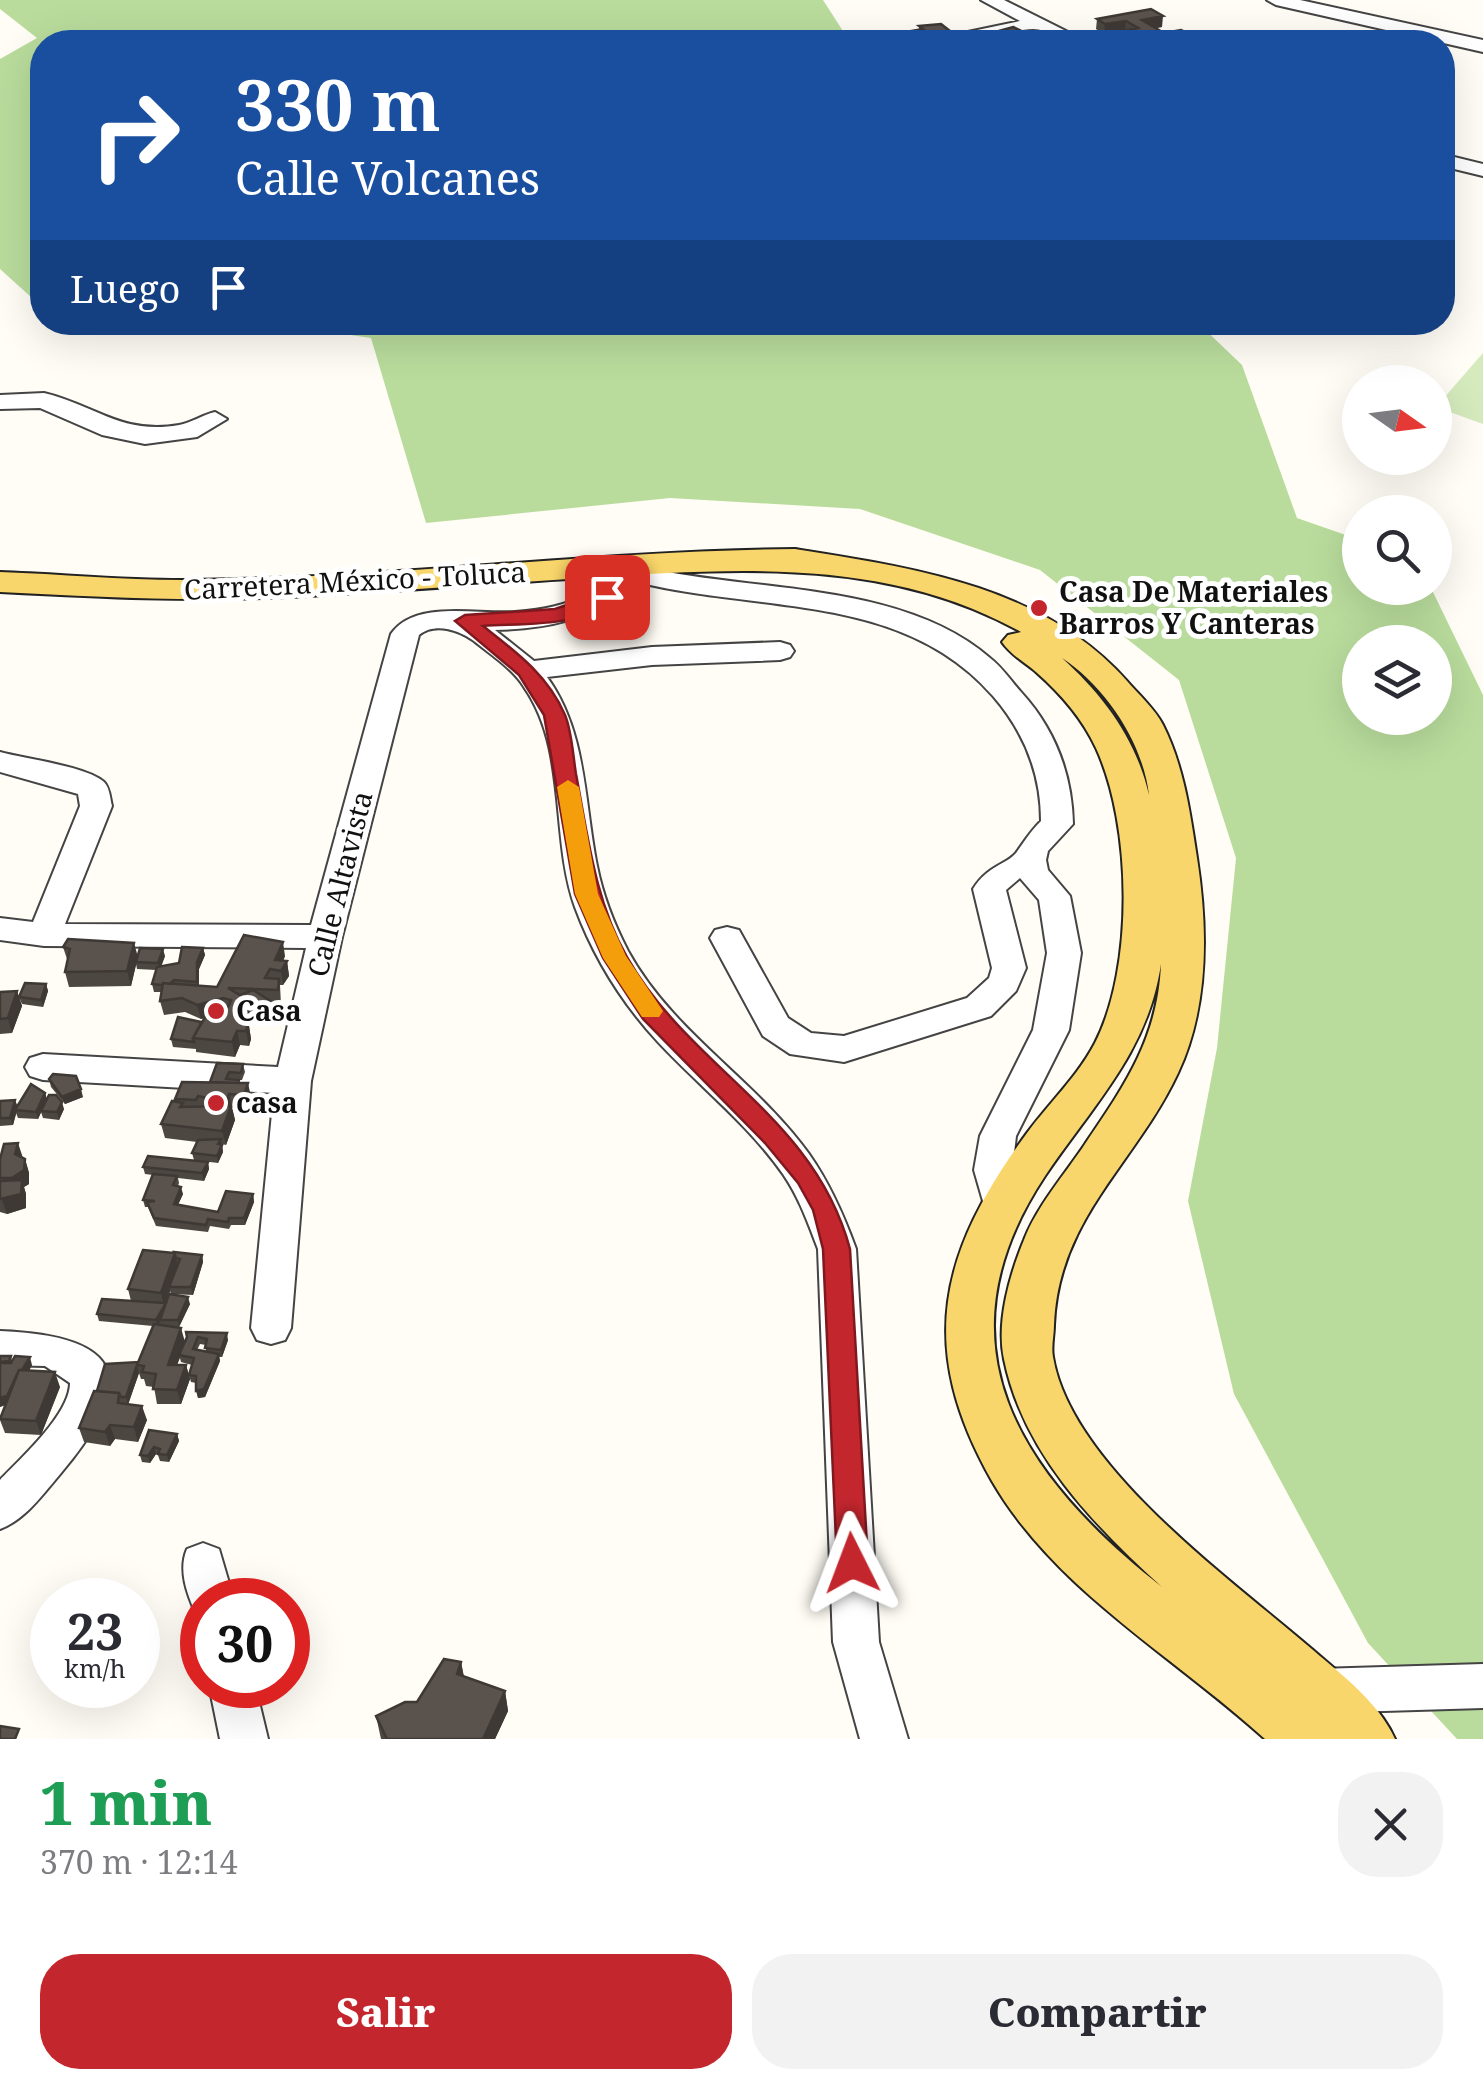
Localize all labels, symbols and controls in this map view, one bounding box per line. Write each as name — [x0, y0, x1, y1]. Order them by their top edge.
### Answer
text: 330 m — [235, 56, 441, 152]
icon: right — [70, 70, 200, 200]
text: Calle Volcanes — [235, 147, 540, 208]
icon: arrive — [201, 260, 256, 315]
text: Luego — [70, 262, 181, 314]
north arrow — [1342, 365, 1452, 475]
map controls — [1342, 365, 1452, 735]
button: search — [1342, 495, 1452, 605]
street label: Carretera México - Toluca — [183, 552, 527, 608]
pin — [565, 555, 650, 640]
icon: arrive — [580, 570, 635, 625]
place label: Casa De Materiales Barros Y Canteras — [1059, 572, 1328, 642]
marker: Casa De Materiales Barros Y Canteras — [1028, 597, 1050, 619]
button: layers — [1342, 625, 1452, 735]
street label: Calle Altavista — [298, 787, 380, 981]
place label: Casa — [236, 991, 302, 1029]
marker: Casa — [205, 1000, 227, 1022]
place label: casa — [236, 1083, 298, 1121]
marker: casa — [205, 1092, 227, 1114]
position arrow — [800, 1511, 904, 1615]
speed limit sign: 30 — [180, 1578, 310, 1708]
text: 23 — [67, 1597, 123, 1665]
text: km/h — [64, 1651, 126, 1685]
text: 1 min — [40, 1761, 212, 1843]
button: close — [1338, 1772, 1443, 1877]
text: 370 m · 12:14 — [40, 1840, 238, 1883]
button: Salir — [40, 1954, 732, 2069]
button: Compartir — [752, 1954, 1443, 2069]

